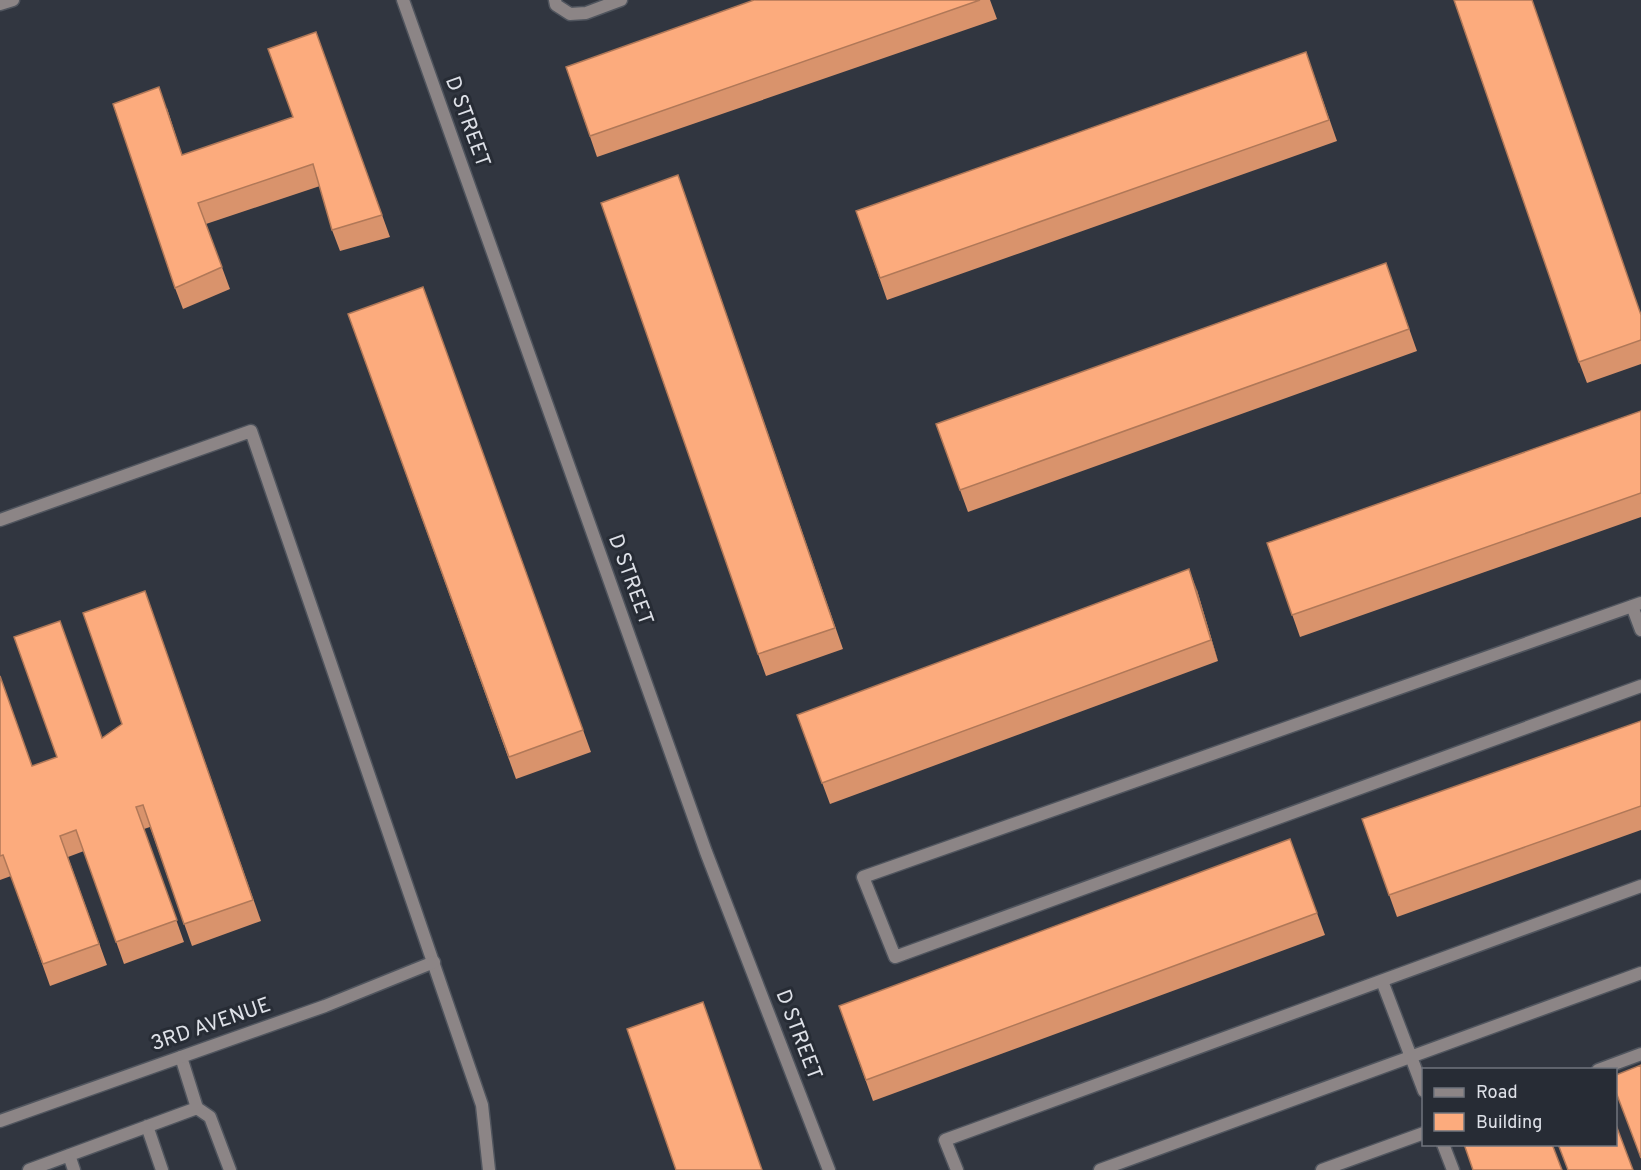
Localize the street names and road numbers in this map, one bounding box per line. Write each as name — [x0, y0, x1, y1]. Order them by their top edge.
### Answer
street label: D STREET — [438, 73, 496, 171]
street label: D STREET — [601, 531, 659, 629]
street label: D STREET — [768, 986, 828, 1084]
street label: 3RD AVENUE — [148, 992, 274, 1058]

